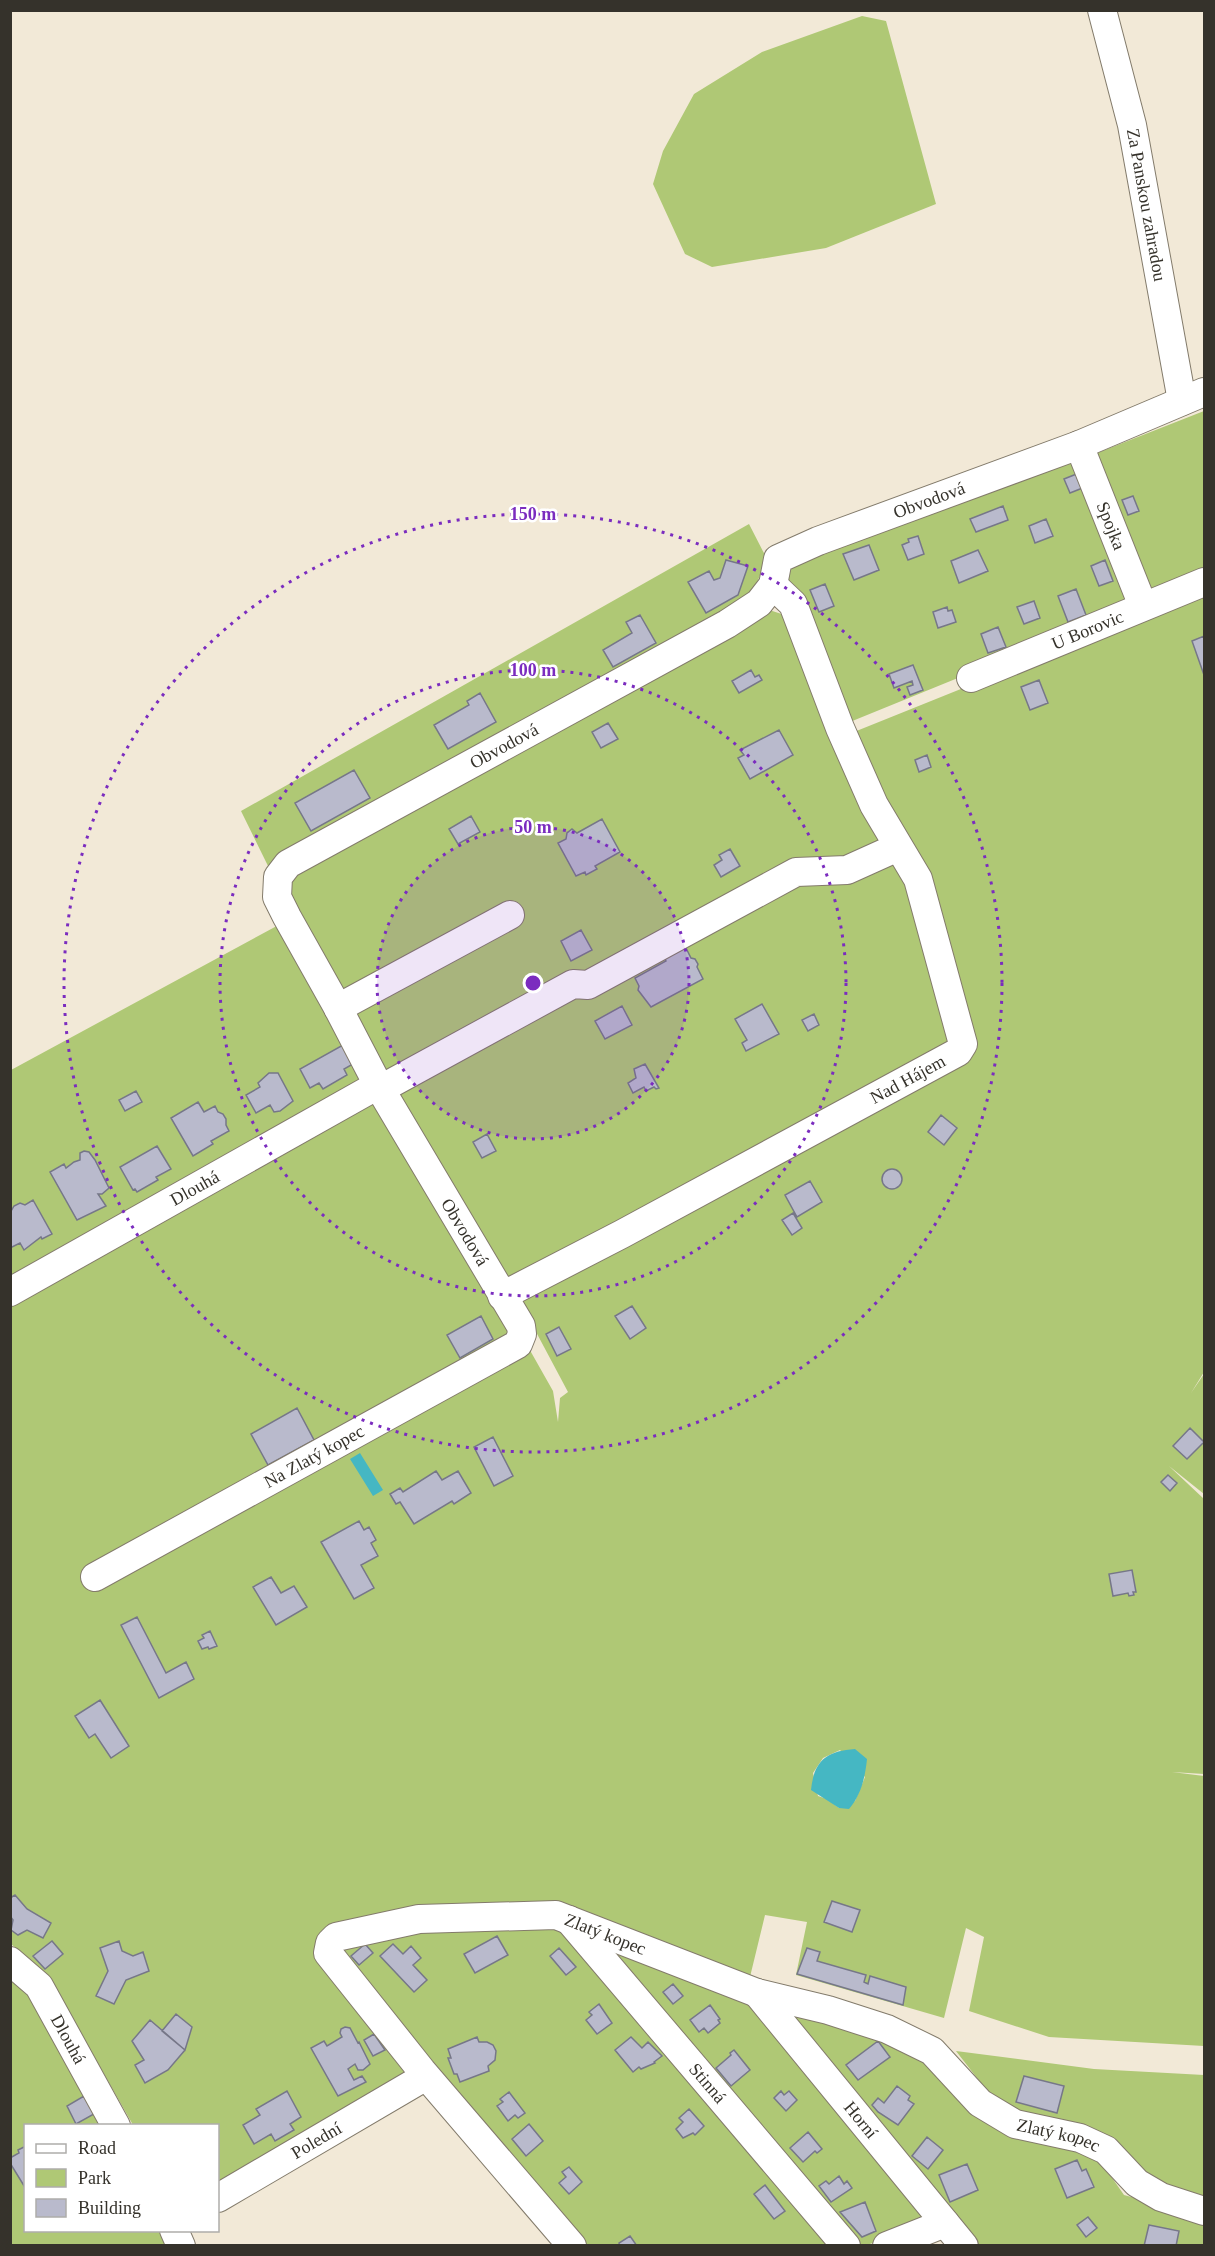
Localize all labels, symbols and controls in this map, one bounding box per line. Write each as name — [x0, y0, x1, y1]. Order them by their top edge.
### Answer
street label: Za Panskou zahradou — [1123, 127, 1170, 283]
street label: Obvodová — [890, 478, 968, 522]
street label: Spojka — [1093, 499, 1130, 553]
text: 150 m — [510, 504, 556, 524]
street label: U Borovic — [1049, 606, 1126, 654]
text: 100 m — [510, 660, 556, 680]
street label: Obvodová — [466, 719, 542, 773]
text: 50 m — [514, 817, 552, 837]
centre of rings — [523, 973, 543, 993]
street label: Nad Hájem — [867, 1051, 949, 1108]
street label: Dlouhá — [167, 1166, 223, 1210]
street label: Obvodová — [437, 1195, 493, 1269]
street label: Na Zlatý kopec — [261, 1421, 367, 1492]
street label: Zlatý kopec — [562, 1909, 649, 1959]
street label: Dlouhá — [47, 2011, 90, 2067]
street label: Stinná — [685, 2059, 730, 2107]
street label: Horní — [840, 2097, 882, 2143]
street label: Zlatý kopec — [1015, 2115, 1103, 2156]
street label: Polední — [288, 2118, 345, 2163]
legend — [24, 2124, 219, 2232]
text: Road — [78, 2138, 116, 2158]
text: Park — [78, 2168, 111, 2188]
text: Building — [78, 2198, 141, 2218]

